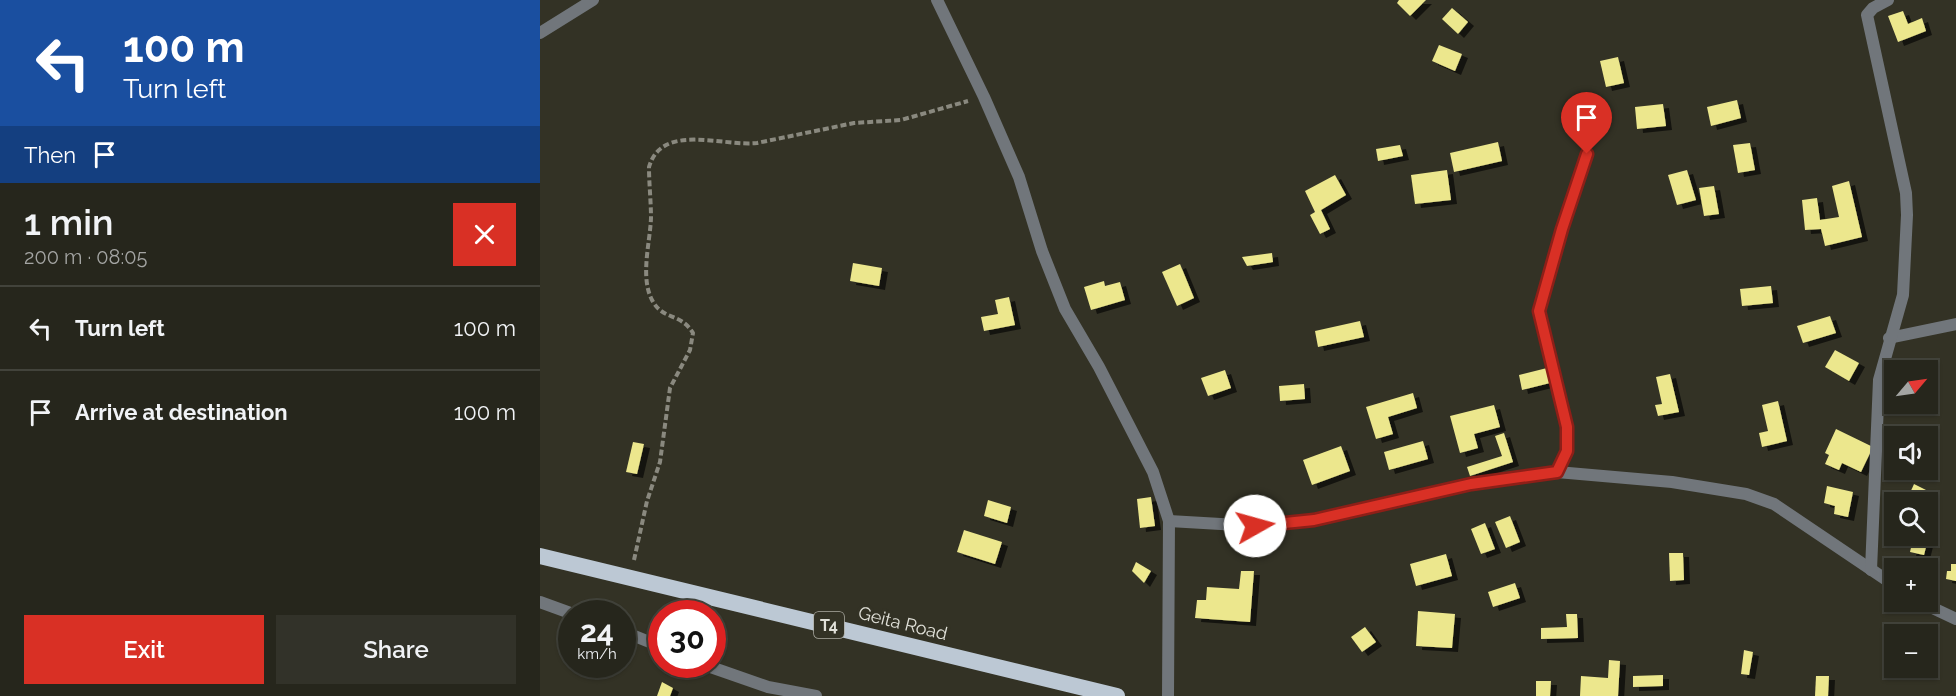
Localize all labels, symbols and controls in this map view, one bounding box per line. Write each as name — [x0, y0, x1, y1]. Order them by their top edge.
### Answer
text: 100 m — [123, 23, 245, 72]
icon: left — [24, 24, 102, 102]
text: Turn left — [123, 73, 226, 104]
pin — [1561, 92, 1612, 154]
icon: arrive — [1570, 101, 1603, 134]
icon: arrive — [88, 138, 121, 171]
text: Then — [24, 142, 76, 168]
text: 1 min — [24, 201, 113, 243]
button: close — [453, 203, 516, 266]
text: 200 m · 08:05 — [24, 245, 147, 269]
icon: left — [24, 312, 57, 345]
text: Turn left — [75, 315, 165, 341]
text: 100 m — [454, 315, 516, 341]
north arrow — [1884, 360, 1938, 414]
map controls — [1884, 360, 1938, 678]
icon: arrive — [24, 396, 57, 429]
text: Arrive at destination — [75, 399, 288, 425]
text: 100 m — [454, 399, 516, 425]
button: sound — [1884, 426, 1938, 480]
button: search — [1884, 492, 1938, 546]
position arrow — [1223, 494, 1287, 558]
button: + — [1884, 558, 1938, 612]
speed limit sign: 30 — [648, 600, 726, 678]
street label: Geita Road — [856, 602, 950, 644]
road number: T4 — [814, 612, 844, 638]
text: 24 — [580, 614, 614, 649]
button: Exit — [24, 615, 264, 684]
button: Share — [276, 615, 516, 684]
button: − — [1884, 624, 1938, 678]
text: km/h — [577, 645, 617, 663]

